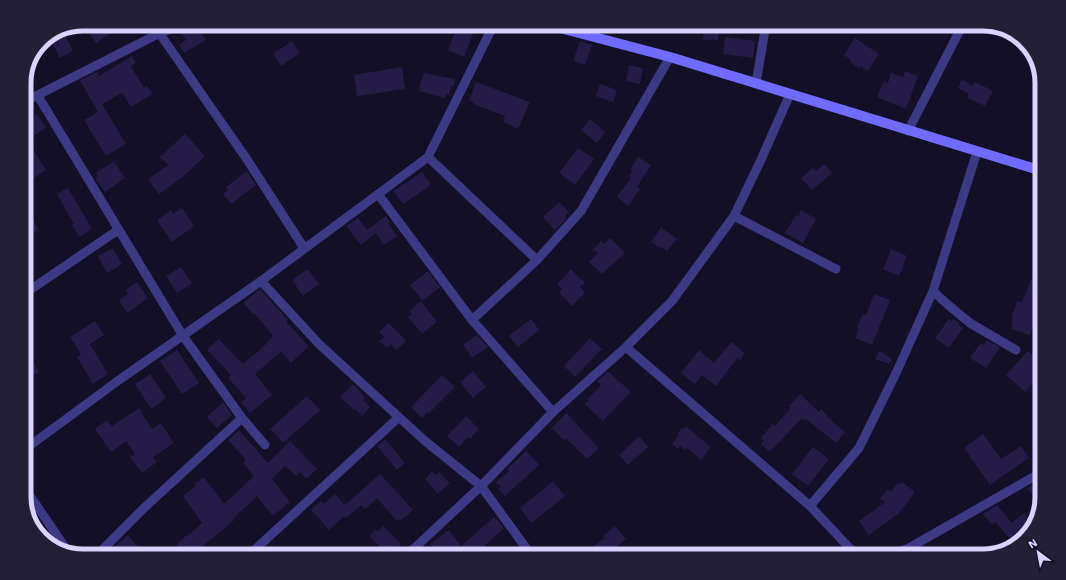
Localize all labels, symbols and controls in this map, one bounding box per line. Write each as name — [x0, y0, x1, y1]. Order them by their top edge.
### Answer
north arrow — [1018, 532, 1058, 572]
text: N — [1026, 536, 1040, 552]

